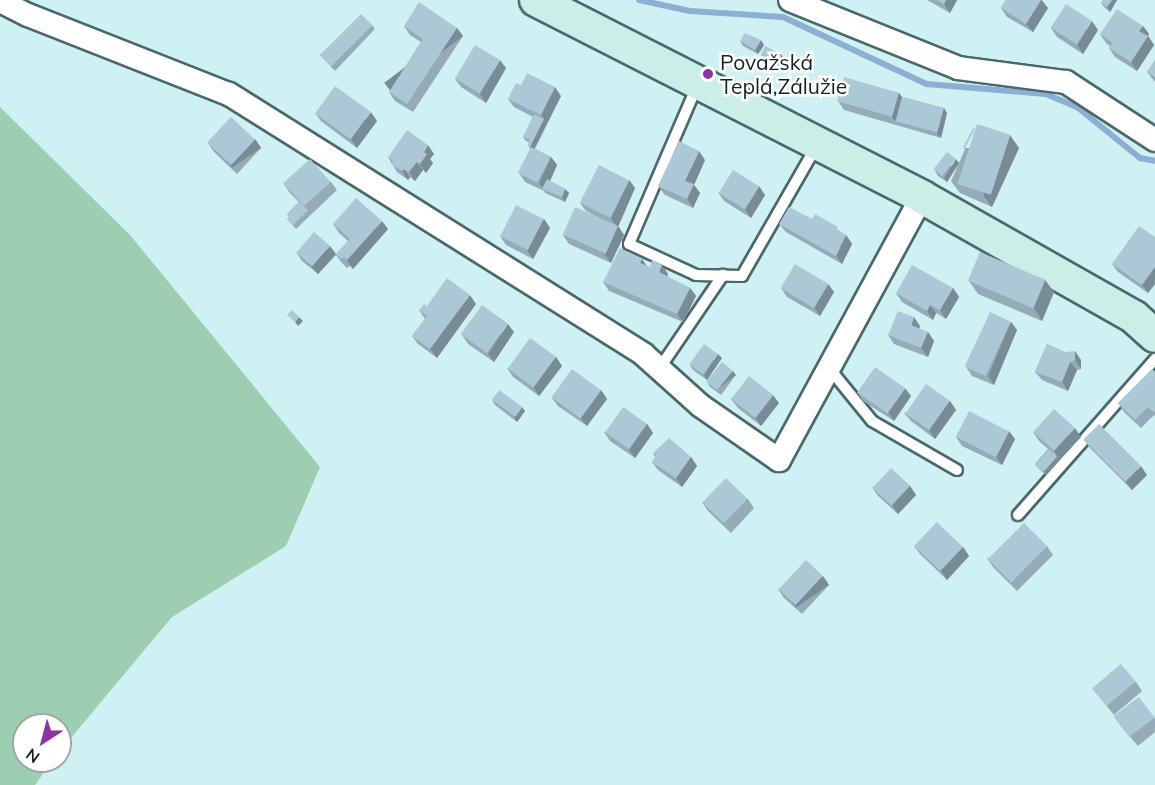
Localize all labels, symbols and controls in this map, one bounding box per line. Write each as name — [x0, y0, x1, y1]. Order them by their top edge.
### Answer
place label: Považská Teplá,Zálužie — [720, 49, 847, 99]
marker: Považská Teplá,Zálužie — [701, 67, 715, 81]
north arrow — [12, 713, 72, 773]
text: N — [22, 744, 43, 768]

